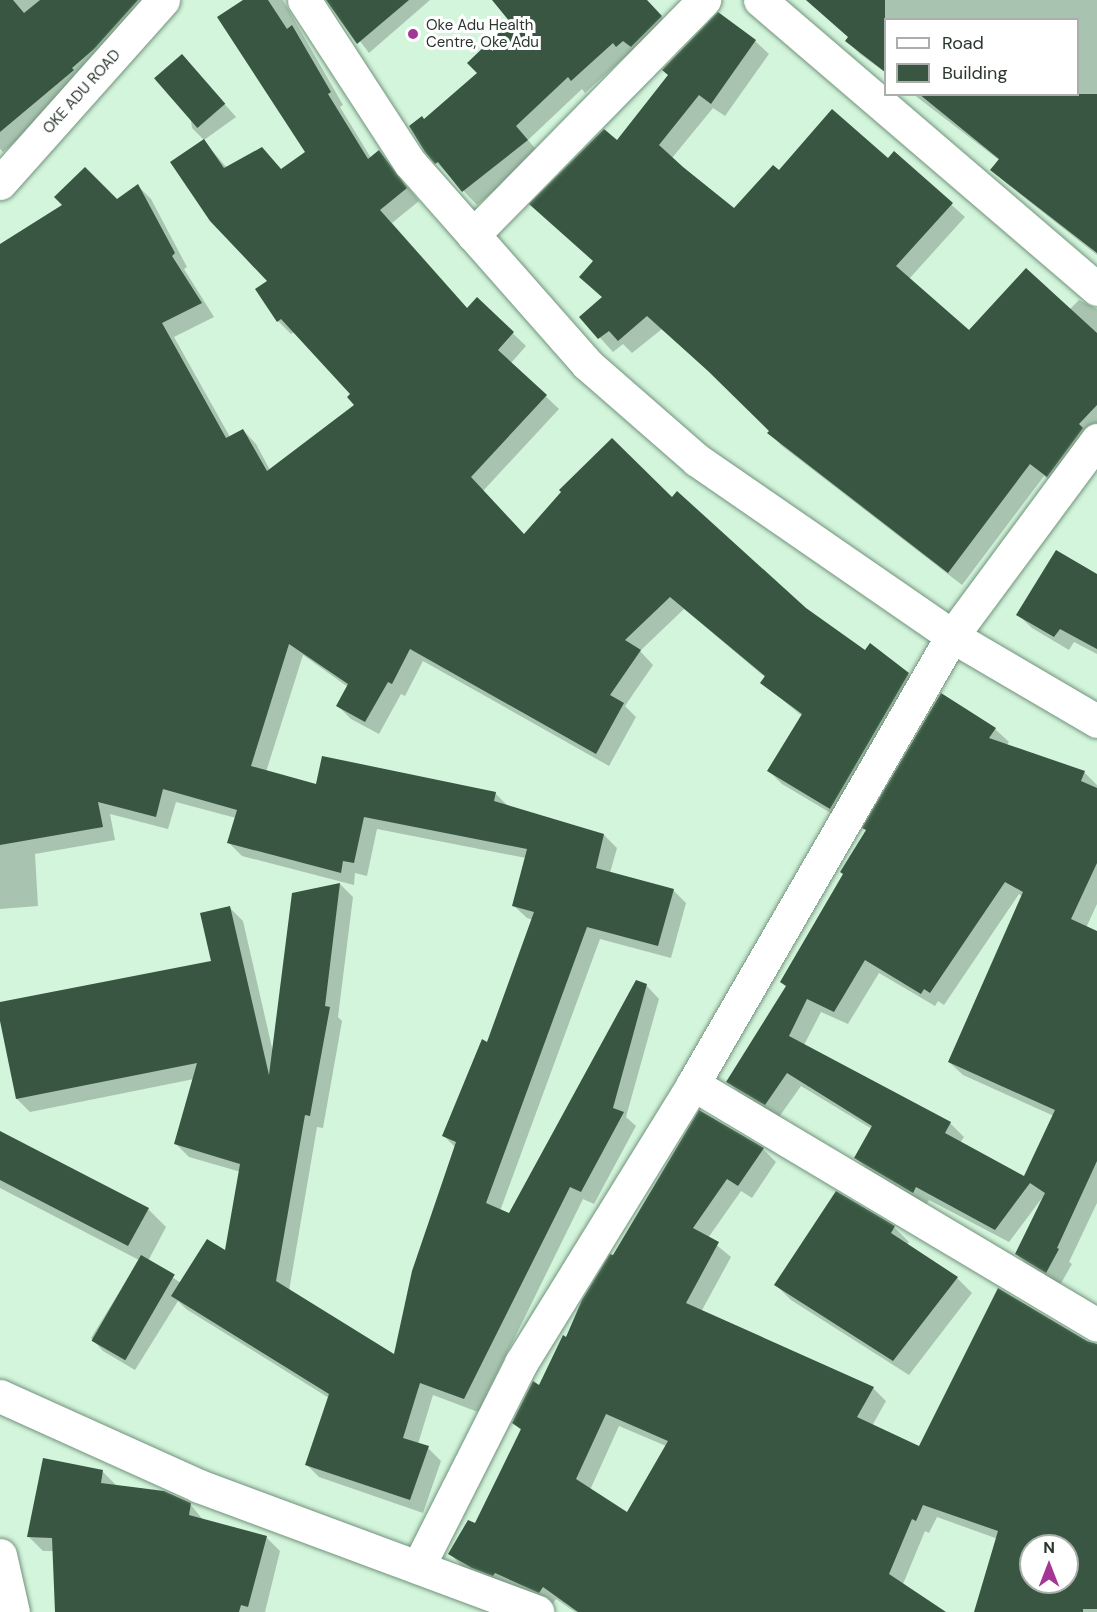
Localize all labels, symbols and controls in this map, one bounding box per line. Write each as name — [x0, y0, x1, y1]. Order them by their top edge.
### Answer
place label: Oke Adu Health Centre, Oke Adu — [426, 16, 539, 51]
legend — [884, 18, 1079, 96]
marker: Oke Adu Health Centre, Oke Adu — [404, 25, 422, 43]
text: Road — [942, 31, 984, 55]
street label: OKE ADU ROAD — [40, 46, 124, 138]
text: Building — [942, 61, 1007, 85]
north arrow — [1019, 1534, 1079, 1594]
text: N — [1043, 1537, 1055, 1558]

